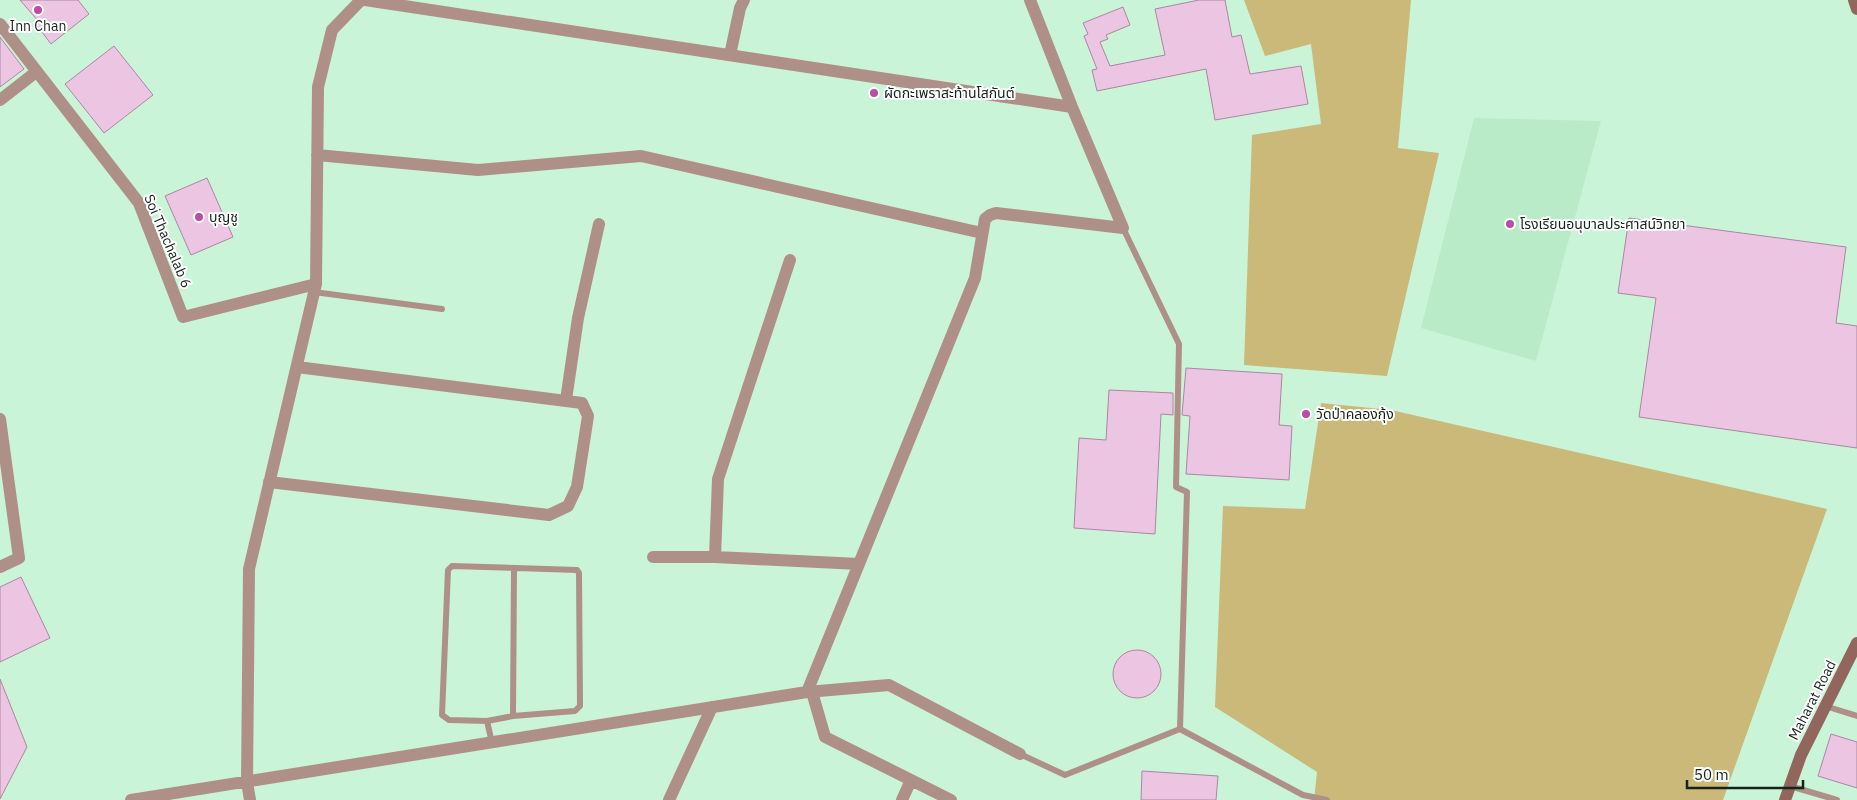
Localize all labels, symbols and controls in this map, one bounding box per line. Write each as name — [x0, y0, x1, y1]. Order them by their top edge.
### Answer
marker: Inn Chan — [32, 4, 44, 16]
place label: Inn Chan — [10, 17, 66, 35]
place label: ผัดกะเพราสะท้านโสกันต์ — [884, 84, 1015, 102]
marker: ผัดกะเพราสะท้านโสกันต์ — [868, 87, 880, 99]
street label: Soi Thachalab 6 — [140, 192, 196, 290]
place label: บุญชู — [209, 208, 238, 226]
marker: บุญชู — [193, 211, 205, 223]
place label: โรงเรียนอนุบาลประศาสน์วิทยา — [1520, 215, 1686, 233]
marker: โรงเรียนอนุบาลประศาสน์วิทยา — [1504, 218, 1516, 230]
place label: วัดป่าคลองกุ้ง — [1316, 405, 1394, 423]
marker: วัดป่าคลองกุ้ง — [1300, 408, 1312, 420]
street label: Maharat Road — [1784, 657, 1840, 743]
scale bar — [1687, 758, 1803, 790]
text: 50 m — [1694, 765, 1729, 784]

